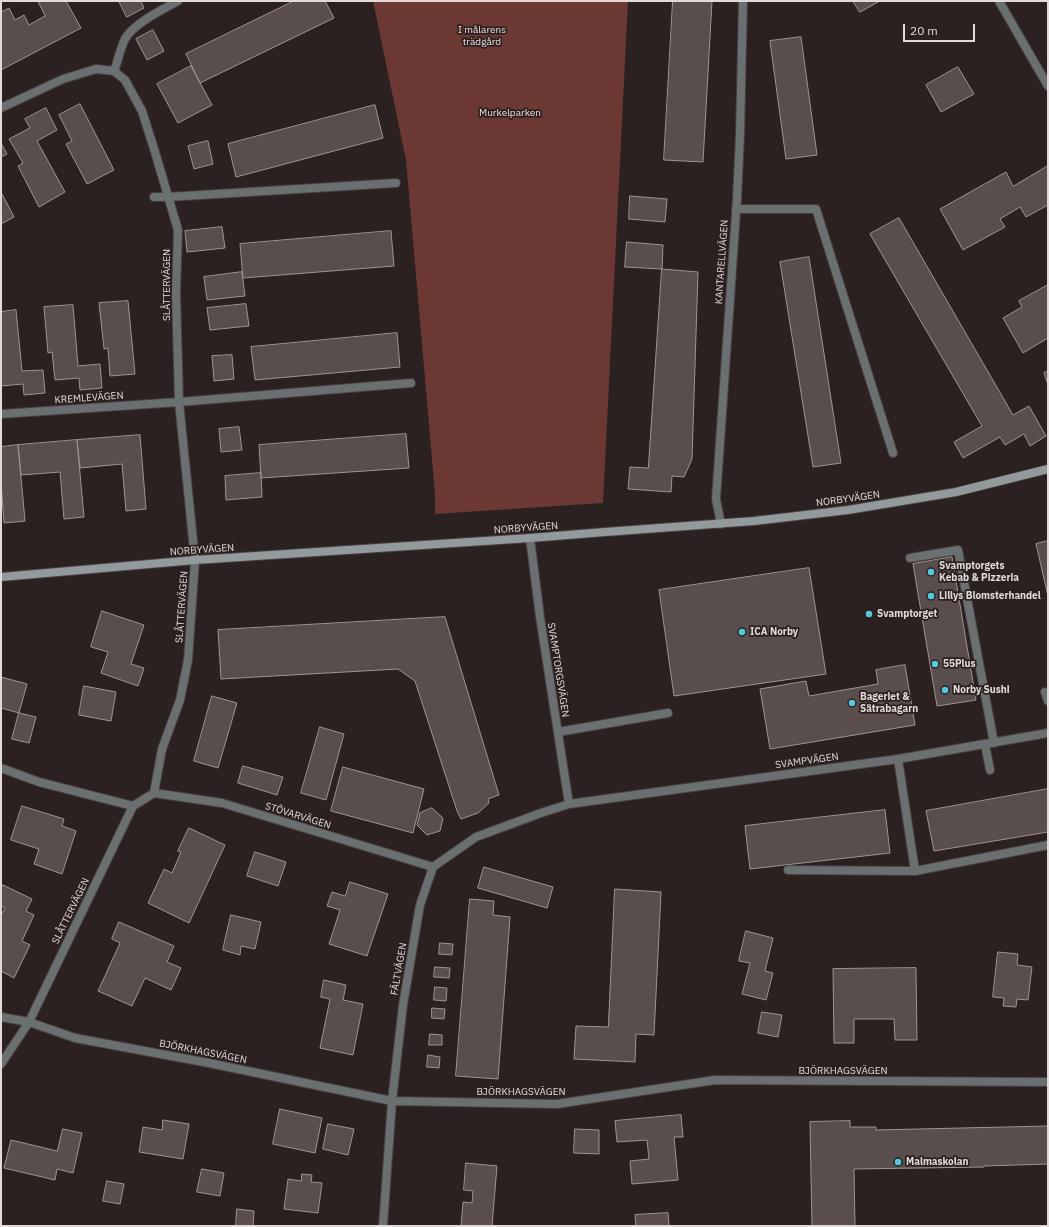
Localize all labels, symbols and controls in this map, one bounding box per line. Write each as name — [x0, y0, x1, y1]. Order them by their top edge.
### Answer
scale bar — [905, 16, 977, 42]
text: 20 m — [910, 23, 938, 38]
park label: I målarens trädgård — [458, 24, 506, 48]
park label: Murkelparken — [479, 107, 541, 119]
street label: KANTARELLVÄGEN — [713, 219, 731, 305]
street label: SLÅTTERVÄGEN — [161, 249, 173, 321]
street label: KREMLEVÄGEN — [54, 390, 124, 406]
street label: NORBYVÄGEN — [815, 489, 881, 509]
street label: NORBYVÄGEN — [493, 520, 559, 536]
street label: NORBYVÄGEN — [169, 542, 235, 558]
place label: Svamptorgets Kebab & Pizzeria — [939, 560, 1019, 584]
marker: Svamptorgets Kebab & Pizzeria — [926, 567, 936, 577]
street label: SLÅTTERVÄGEN — [173, 571, 191, 643]
place label: Lillys Blomsterhandel — [939, 590, 1041, 602]
marker: Lillys Blomsterhandel — [926, 591, 936, 601]
place label: Svamptorget — [877, 608, 937, 620]
marker: Svamptorget — [864, 609, 874, 619]
street label: SVAMPTORGSVÄGEN — [545, 622, 571, 718]
place label: ICA Norby — [750, 626, 798, 638]
marker: ICA Norby — [737, 627, 747, 637]
place label: 55Plus — [943, 658, 976, 670]
marker: 55Plus — [930, 659, 940, 669]
place label: Norby Sushi — [953, 684, 1010, 696]
marker: Norby Sushi — [940, 685, 950, 695]
place label: Bageriet & Sätrabagarn — [860, 691, 918, 714]
marker: Bageriet & Sätrabagarn — [847, 698, 857, 708]
street label: SVAMPVÄGEN — [775, 751, 839, 771]
street label: STÖVARVÄGEN — [264, 800, 332, 832]
street label: SLÅTTERVÄGEN — [50, 876, 92, 946]
street label: FÄLTVÄGEN — [388, 942, 410, 996]
street label: BJÖRKHAGSVÄGEN — [158, 1038, 248, 1066]
street label: BJÖRKHAGSVÄGEN — [798, 1065, 888, 1077]
street label: BJÖRKHAGSVÄGEN — [476, 1086, 566, 1098]
place label: Malmaskolan — [906, 1156, 968, 1168]
marker: Malmaskolan — [893, 1157, 903, 1167]

